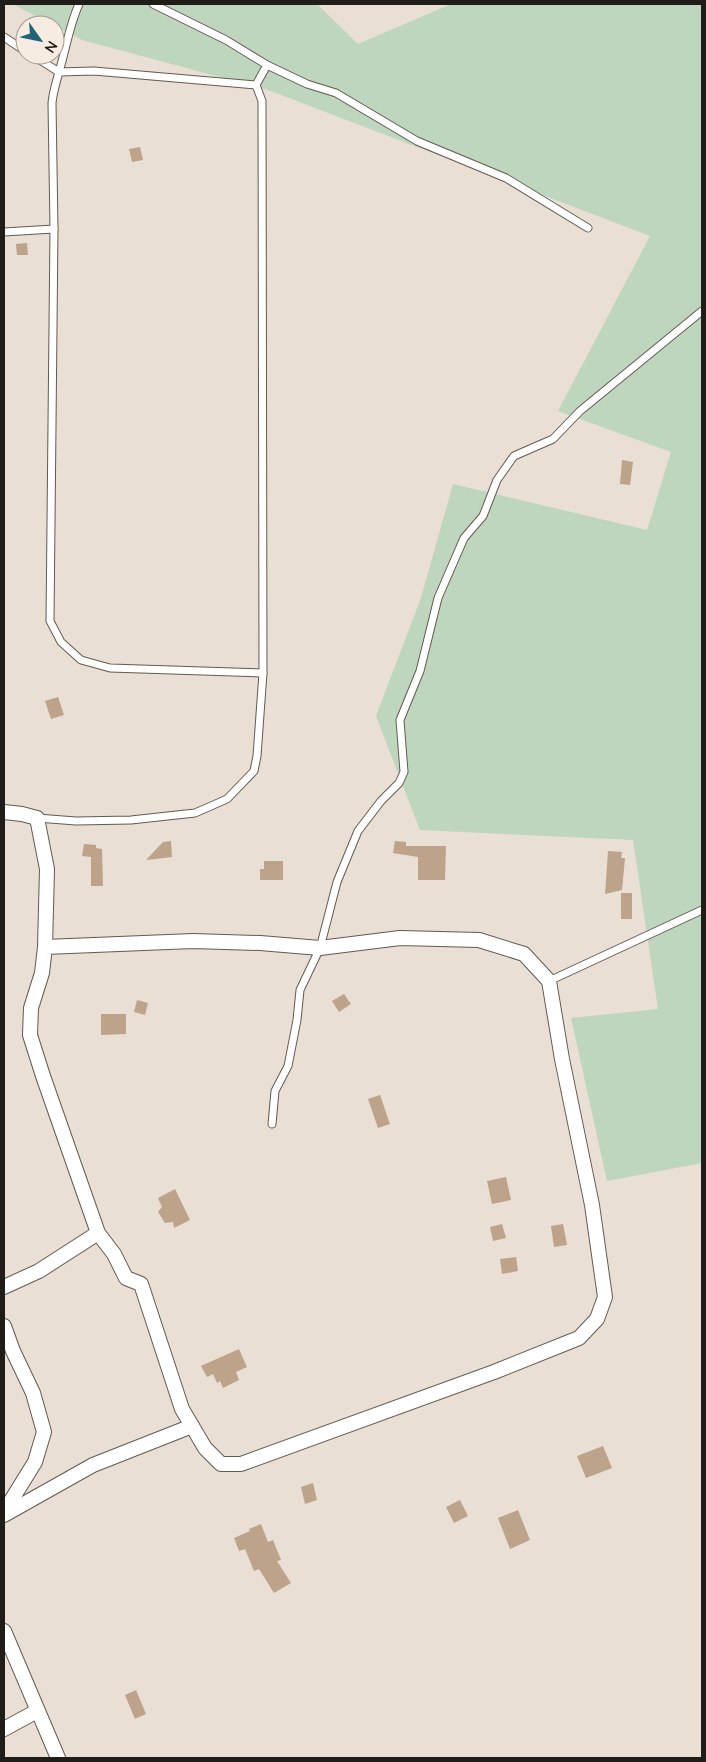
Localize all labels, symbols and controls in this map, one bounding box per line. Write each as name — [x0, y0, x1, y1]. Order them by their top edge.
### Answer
north arrow — [15, 15, 65, 65]
text: N — [41, 38, 61, 57]

